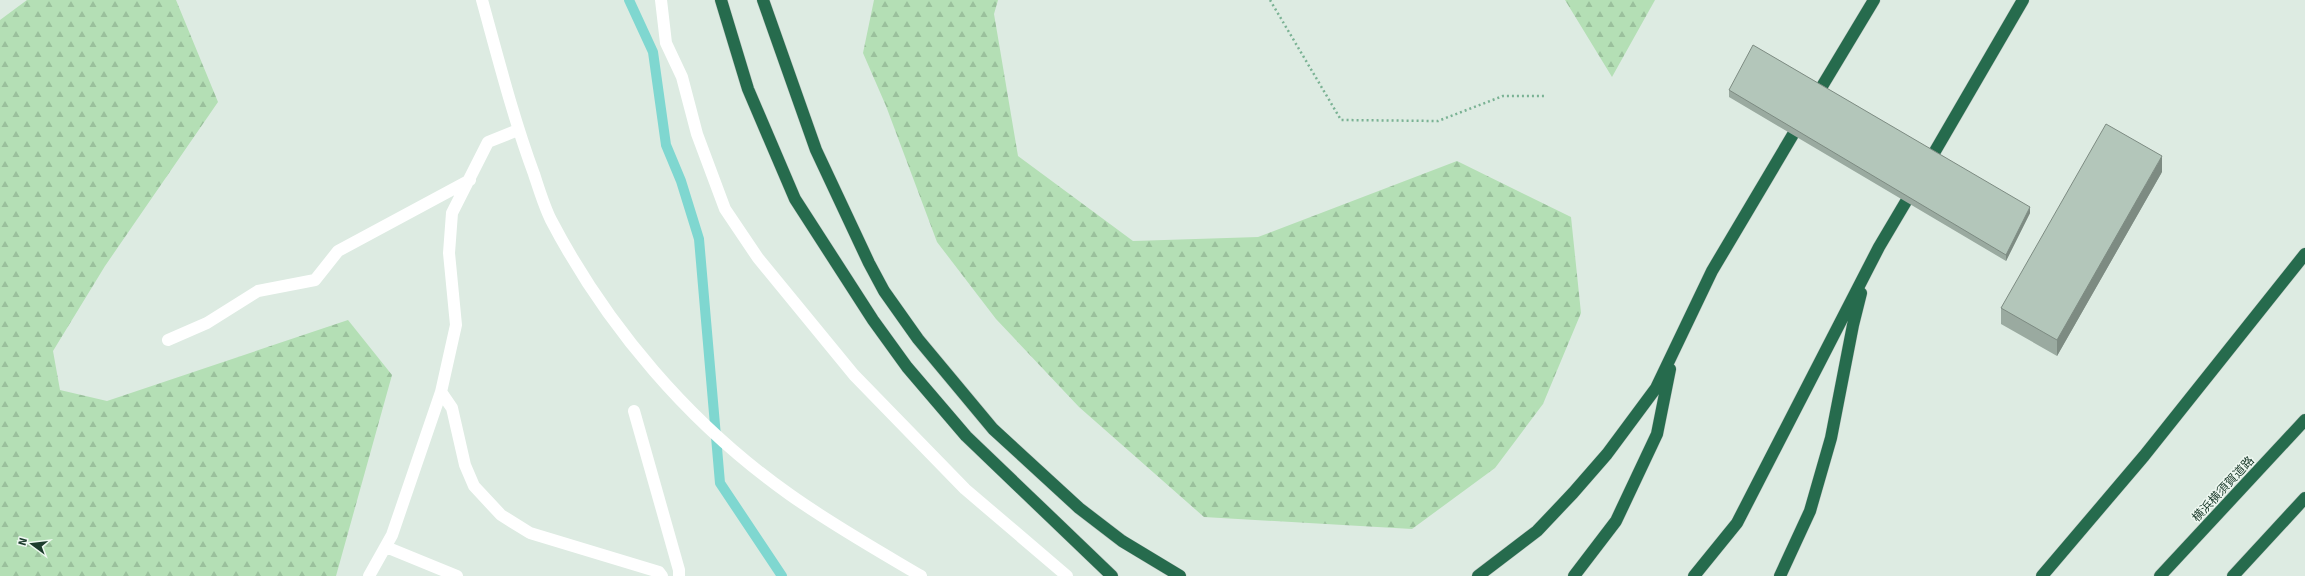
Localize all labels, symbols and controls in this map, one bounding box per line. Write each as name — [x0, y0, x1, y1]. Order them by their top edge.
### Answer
street label: 横浜横須賀道路 — [2189, 454, 2258, 525]
north arrow — [12, 524, 52, 564]
text: N — [16, 536, 30, 547]

